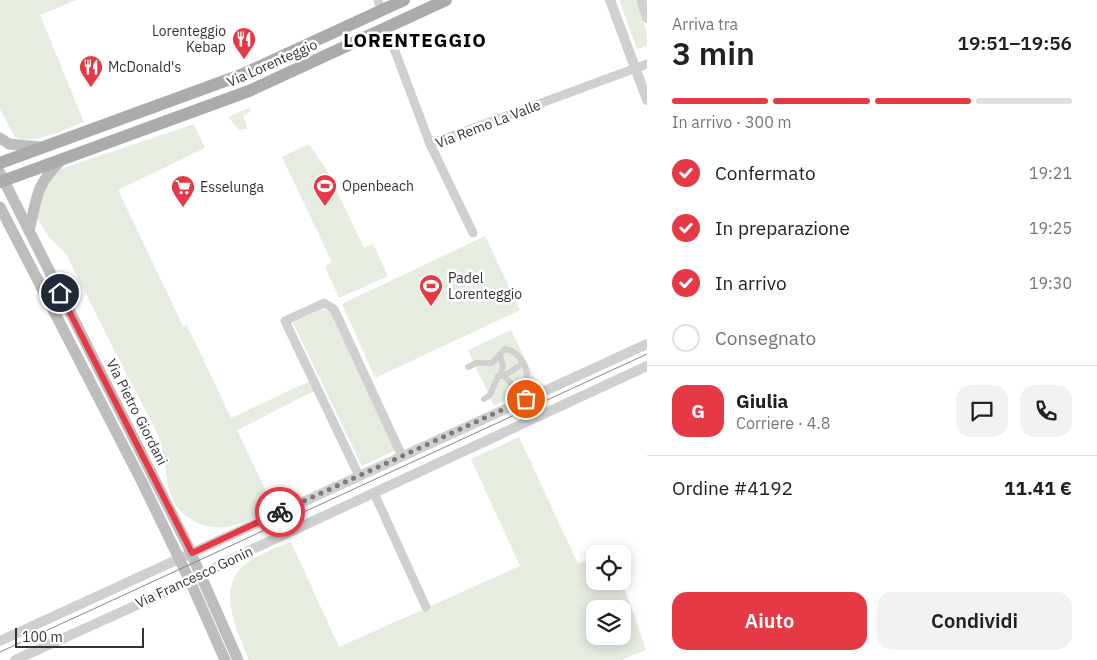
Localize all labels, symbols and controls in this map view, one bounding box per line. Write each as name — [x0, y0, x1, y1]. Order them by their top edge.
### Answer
text: Arriva tra — [672, 14, 738, 34]
place label: Lorenteggio Kebap — [152, 22, 226, 56]
restaurant icon: Lorenteggio Kebap — [231, 26, 257, 60]
district label: LORENTEGGIO — [343, 28, 487, 52]
text: 19:51–19:56 — [958, 31, 1072, 55]
text: 3 min — [672, 32, 755, 74]
street label: Via Lorenteggio — [224, 35, 320, 91]
restaurant icon: McDonald's — [78, 54, 104, 88]
place label: McDonald's — [108, 58, 181, 76]
street label: Via Remo La Valle — [433, 96, 543, 152]
text: In arrivo · 300 m — [672, 112, 792, 132]
icon: check — [672, 159, 700, 187]
text: Confermato — [715, 161, 816, 185]
text: 19:21 — [1029, 163, 1072, 183]
sports icon: Openbeach — [312, 173, 338, 207]
supermarket icon: Esselunga — [170, 174, 196, 208]
place label: Openbeach — [342, 177, 414, 195]
place label: Esselunga — [200, 178, 264, 196]
icon: check — [672, 214, 700, 242]
text: In preparazione — [715, 216, 850, 240]
text: 19:25 — [1029, 218, 1072, 238]
place label: Padel Lorenteggio — [448, 269, 522, 303]
icon: check — [672, 269, 700, 297]
text: In arrivo — [715, 271, 787, 295]
pin — [39, 272, 81, 314]
sports icon: Padel Lorenteggio — [418, 273, 444, 307]
text: 19:30 — [1029, 273, 1072, 293]
icon: home — [46, 279, 74, 307]
text: Consegnato — [715, 326, 816, 350]
street label: Via Pietro Giordani — [102, 356, 172, 468]
pin — [505, 378, 547, 420]
icon: bag — [512, 385, 540, 413]
button: chat — [956, 385, 1008, 437]
button: phone — [1020, 385, 1072, 437]
text: Giulia — [736, 389, 788, 413]
text: G — [691, 399, 705, 423]
text: Corriere · 4.8 — [736, 413, 830, 433]
text: Ordine #4192 — [672, 476, 793, 500]
text: 11.41 € — [1004, 476, 1072, 500]
courier — [255, 487, 305, 537]
icon: bike — [266, 498, 294, 526]
street label: Via Francesco Gonin — [132, 542, 256, 612]
map controls — [586, 545, 631, 645]
button: locate — [586, 545, 631, 590]
button: Aiuto — [672, 592, 867, 650]
button: Condividi — [877, 592, 1072, 650]
button: layers — [586, 600, 631, 645]
scale bar — [15, 625, 144, 648]
text: 100 m — [22, 628, 63, 646]

